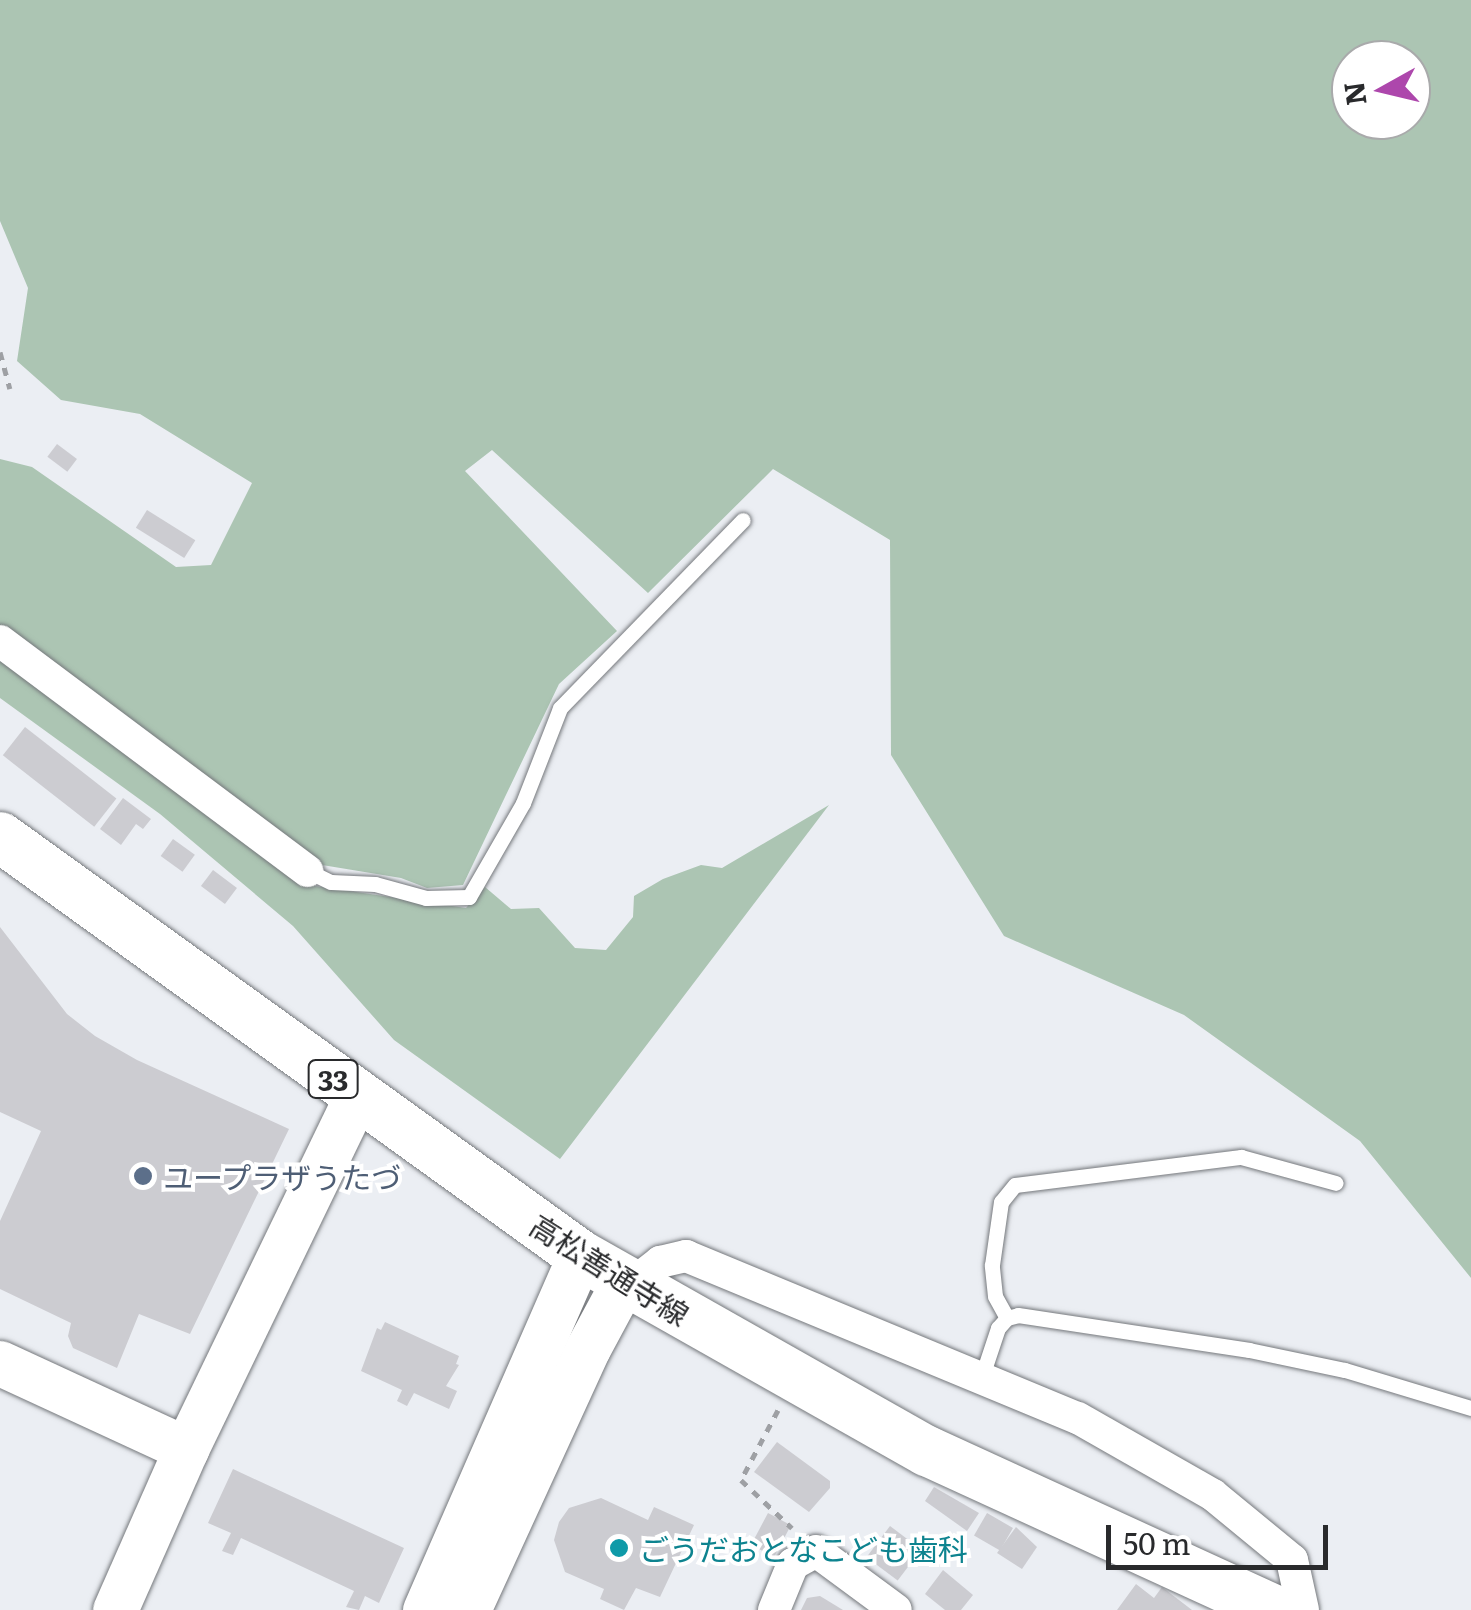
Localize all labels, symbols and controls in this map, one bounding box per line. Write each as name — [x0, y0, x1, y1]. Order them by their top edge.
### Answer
north arrow — [1331, 40, 1431, 140]
text: N — [1331, 79, 1376, 108]
road number: 33 — [306, 1056, 360, 1102]
place label: ユープラザうたづ — [163, 1158, 403, 1194]
marker: ユープラザうたづ — [132, 1165, 154, 1187]
street label: 高松善通寺線 — [524, 1206, 696, 1332]
scale bar — [1111, 1505, 1334, 1567]
text: 50 m — [1123, 1520, 1191, 1564]
place label: ごうだおとなこども歯科 — [639, 1530, 969, 1566]
marker: ごうだおとなこども歯科 — [608, 1537, 630, 1559]

